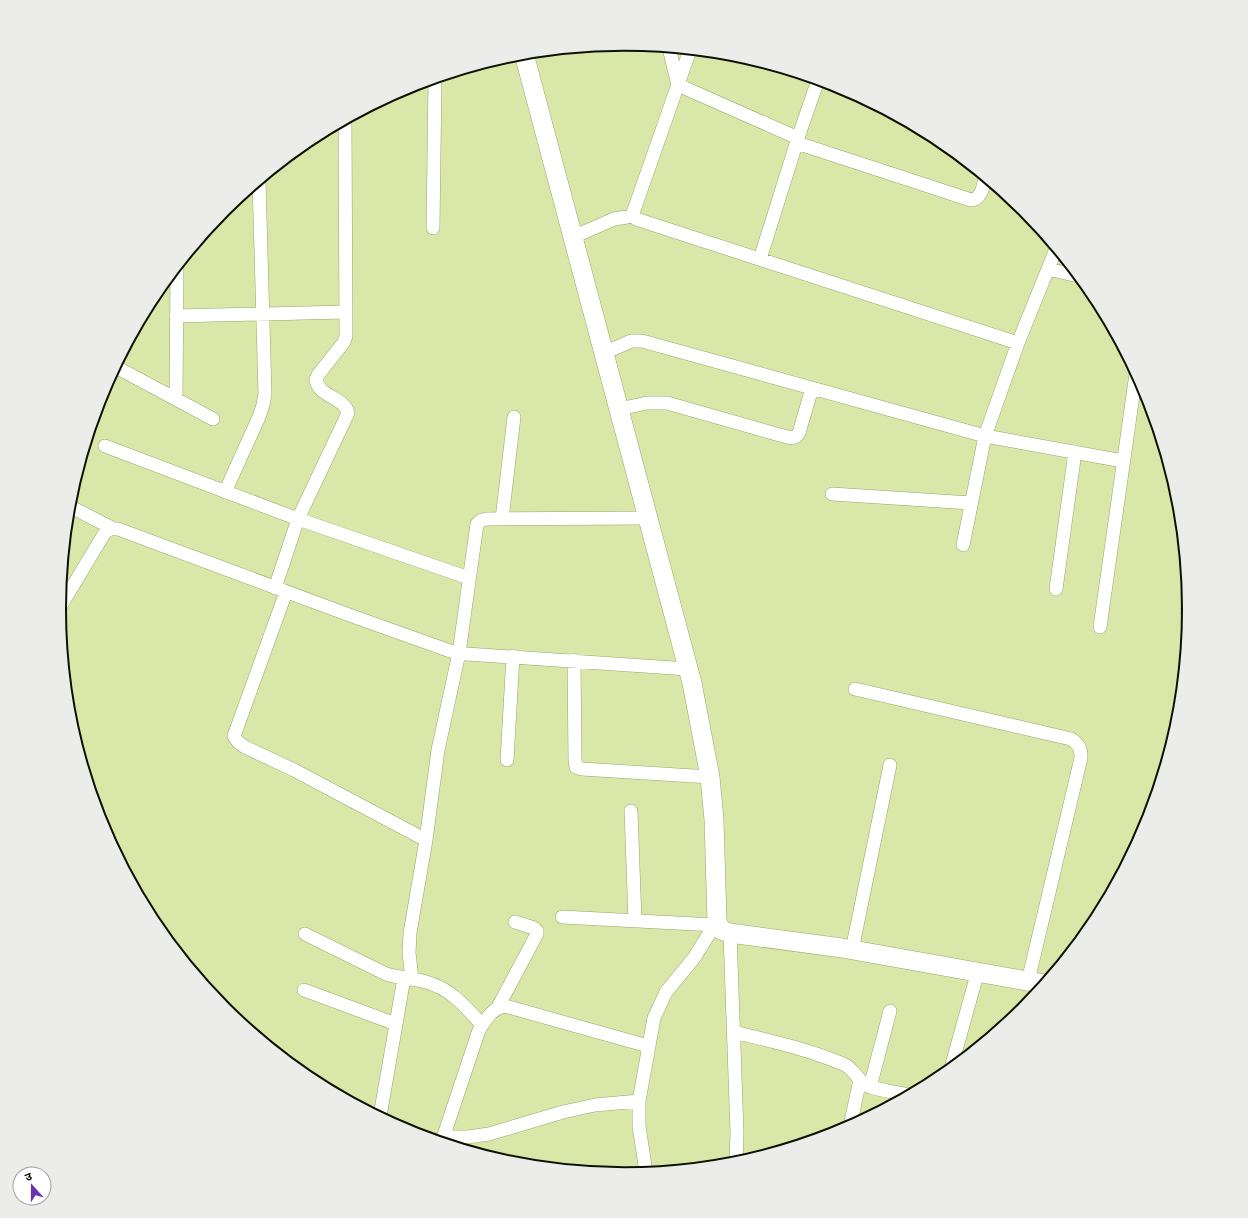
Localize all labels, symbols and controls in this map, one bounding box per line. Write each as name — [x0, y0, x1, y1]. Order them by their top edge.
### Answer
north arrow — [12, 1166, 52, 1206]
text: उ — [23, 1168, 35, 1185]

